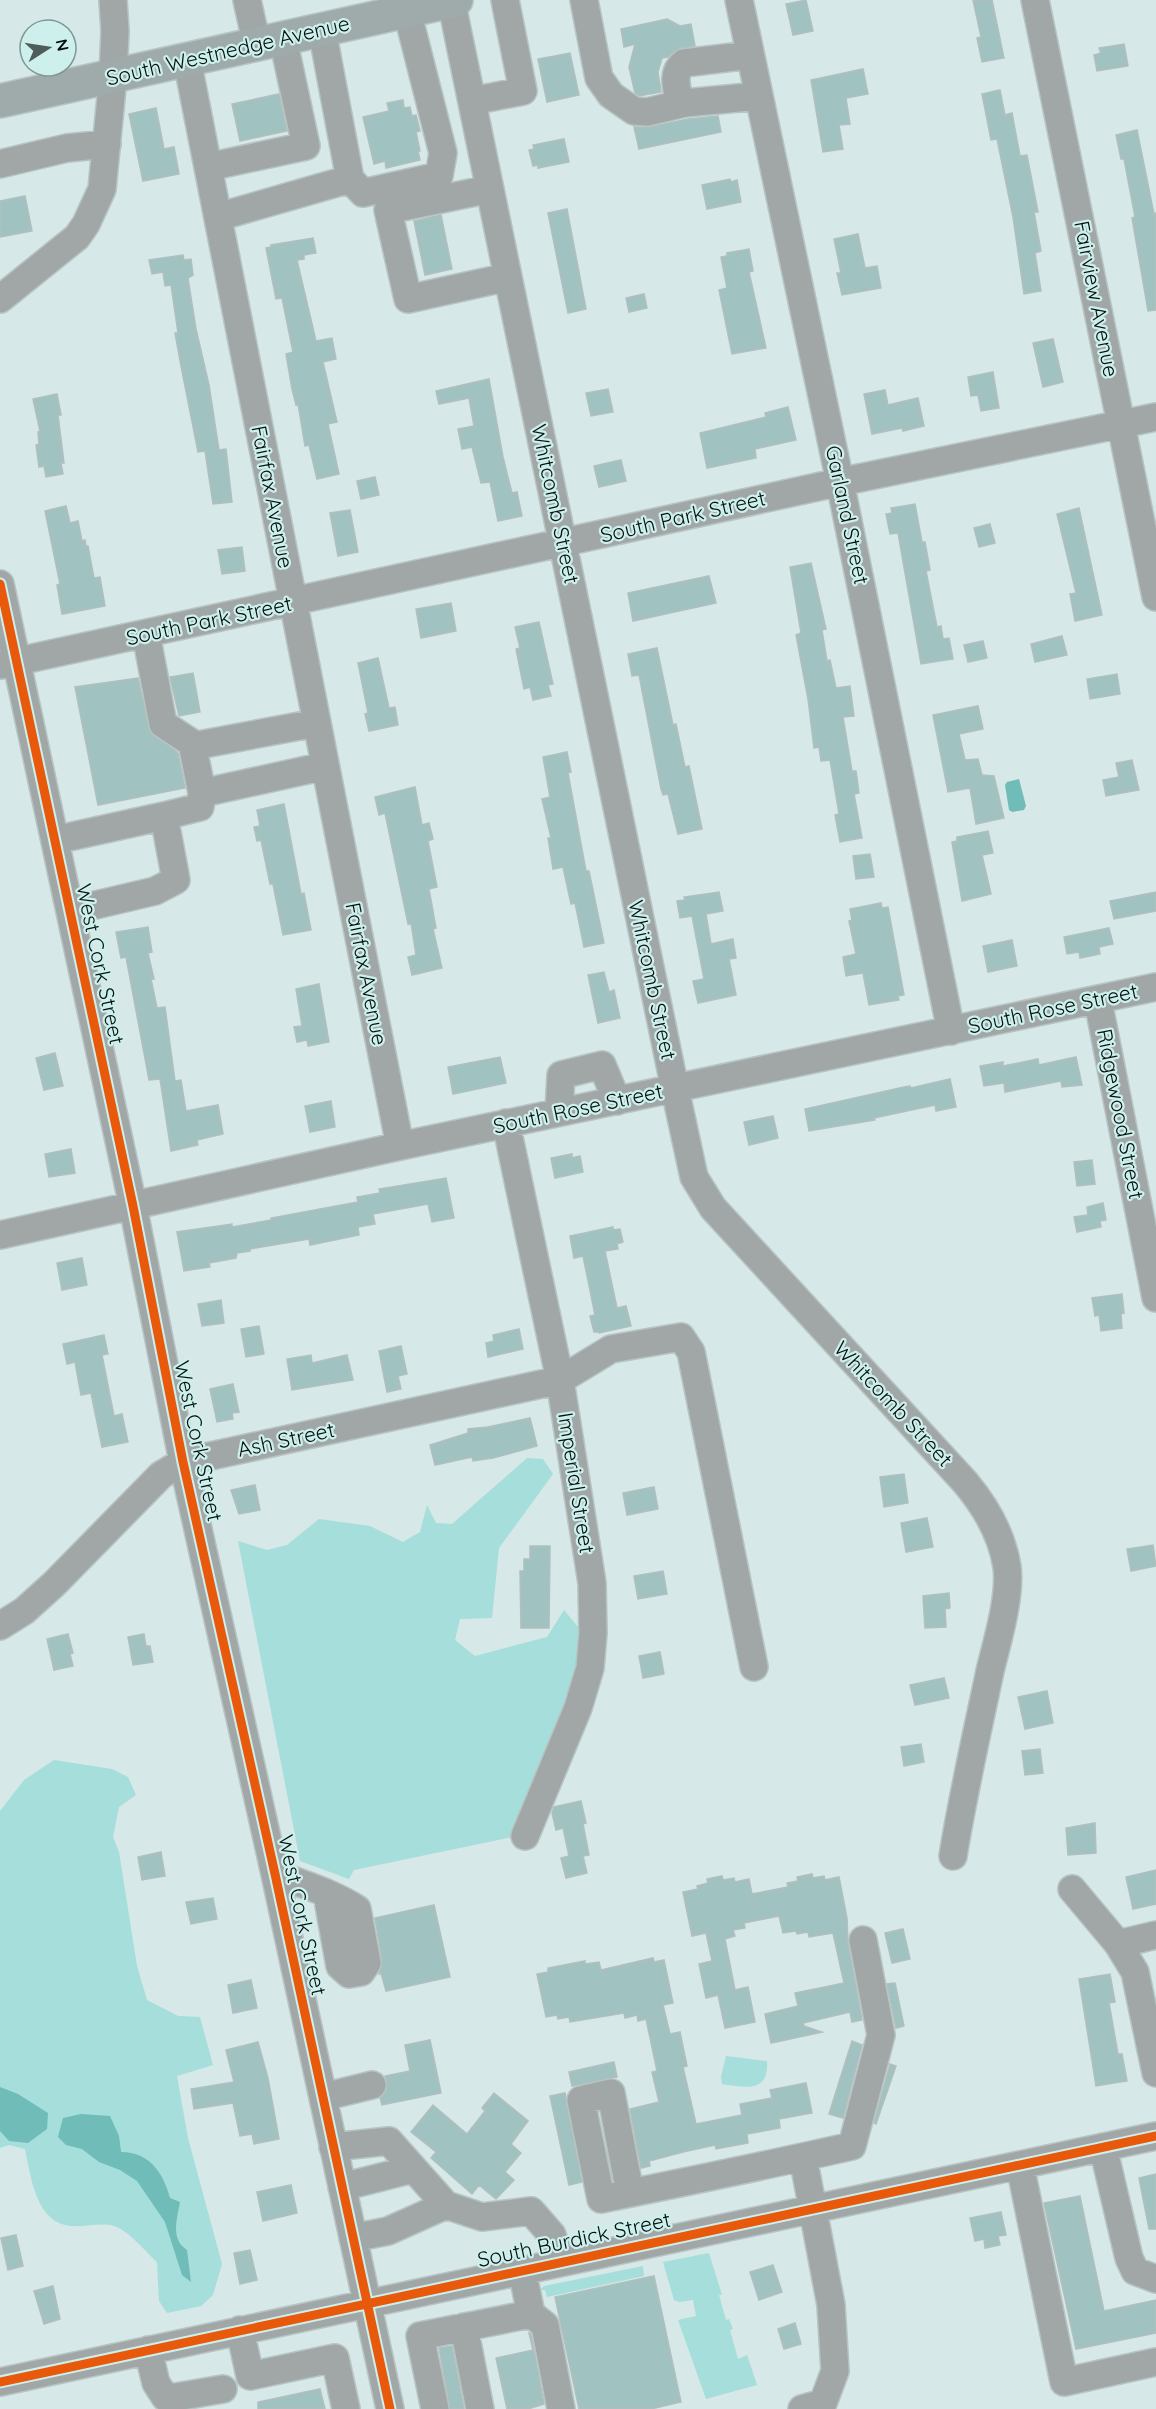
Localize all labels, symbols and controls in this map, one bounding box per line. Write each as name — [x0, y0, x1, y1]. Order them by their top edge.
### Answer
street label: South Westnedge Avenue — [104, 9, 352, 91]
north arrow — [18, 18, 78, 78]
text: N — [52, 37, 74, 53]
street label: Fairview Avenue — [1069, 218, 1125, 379]
street label: Whitcomb Street — [526, 422, 586, 586]
street label: Fairfax Avenue — [246, 423, 300, 570]
street label: Garland Street — [821, 443, 875, 587]
street label: South Park Street — [598, 484, 768, 548]
street label: South Park Street — [124, 590, 294, 650]
street label: West Cork Street — [71, 881, 131, 1046]
street label: Whitcomb Street — [623, 898, 683, 1062]
street label: Fairfax Avenue — [340, 900, 394, 1047]
street label: South Rose Street — [966, 977, 1140, 1039]
street label: Ridgewood Street — [1092, 1026, 1150, 1201]
street label: South Rose Street — [491, 1077, 665, 1139]
street label: Whitcomb Street — [829, 1335, 959, 1472]
street label: West Cork Street — [169, 1358, 229, 1523]
street label: Imperial Street — [553, 1411, 601, 1555]
street label: Ash Street — [235, 1416, 337, 1462]
street label: West Cork Street — [273, 1832, 333, 1997]
street label: South Burdick Street — [475, 2206, 673, 2272]

